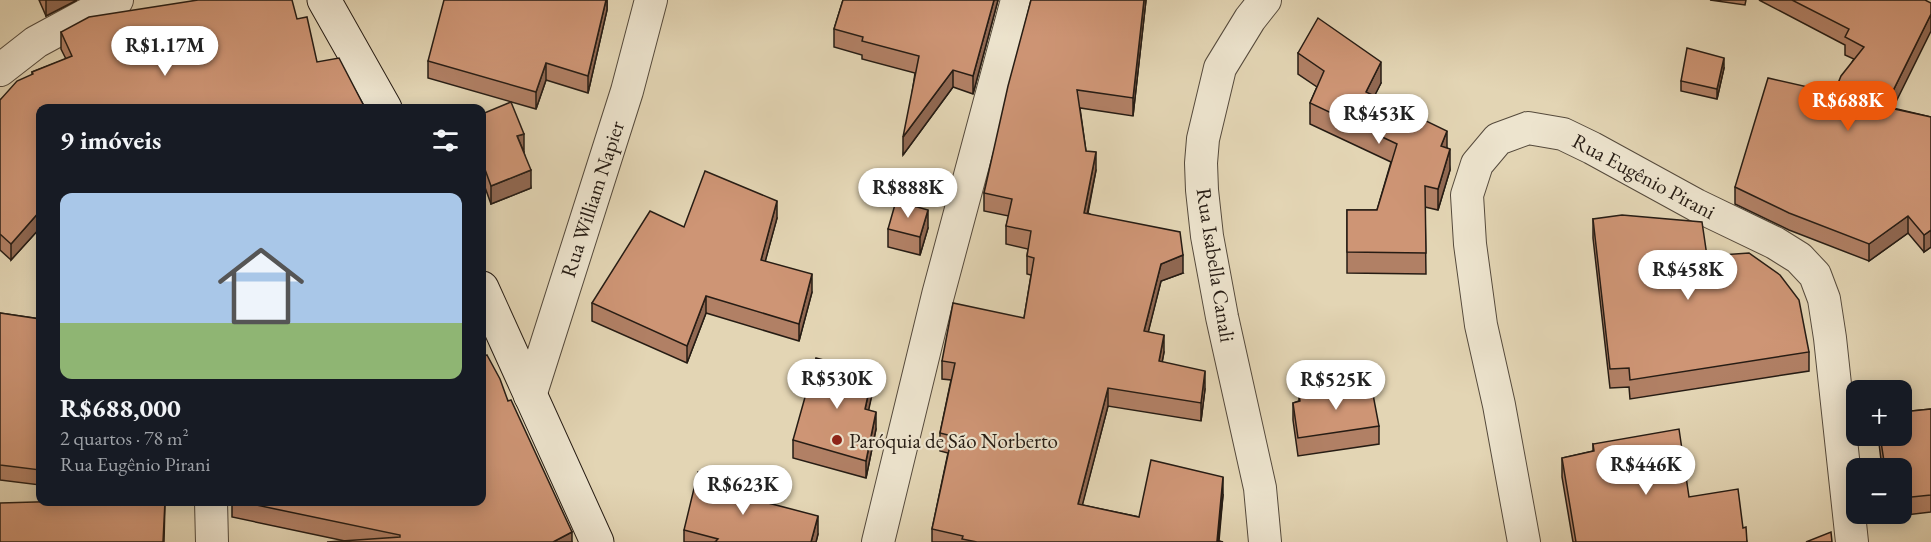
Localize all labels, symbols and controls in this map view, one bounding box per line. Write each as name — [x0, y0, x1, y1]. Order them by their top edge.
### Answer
pin: R$1.17M — [110, 26, 220, 77]
text: R$1.17M — [125, 32, 205, 58]
pin: R$688K — [1799, 81, 1897, 132]
text: R$688K — [1812, 87, 1884, 113]
pin: R$453K — [1330, 94, 1428, 145]
text: R$453K — [1343, 100, 1415, 126]
street label: Rua William Napier — [554, 117, 630, 281]
text: 9 imóveis — [60, 123, 161, 157]
icon: filters — [429, 124, 462, 157]
street label: Rua Eugênio Pirani — [1568, 127, 1720, 225]
pin: R$888K — [859, 168, 957, 219]
text: R$888K — [872, 174, 944, 200]
street label: Rua Isabella Canali — [1191, 186, 1241, 344]
icon: home — [207, 232, 315, 340]
pin: R$458K — [1639, 250, 1737, 301]
text: R$458K — [1652, 256, 1724, 282]
pin: R$530K — [788, 359, 886, 410]
pin: R$525K — [1287, 360, 1385, 411]
text: R$530K — [801, 365, 873, 391]
text: R$525K — [1300, 366, 1372, 392]
map controls — [1846, 380, 1912, 524]
button: + — [1846, 380, 1912, 446]
text: R$688,000 — [60, 391, 181, 425]
text: 2 quartos · 78 m² — [60, 425, 189, 451]
place label: Paróquia de São Norberto — [849, 427, 1058, 454]
marker: Paróquia de São Norberto — [830, 433, 844, 447]
pin: R$446K — [1597, 445, 1695, 496]
text: Rua Eugênio Pirani — [60, 451, 211, 477]
text: R$446K — [1610, 451, 1682, 477]
button: − — [1846, 458, 1912, 524]
pin: R$623K — [694, 465, 792, 516]
text: R$623K — [707, 471, 779, 497]

